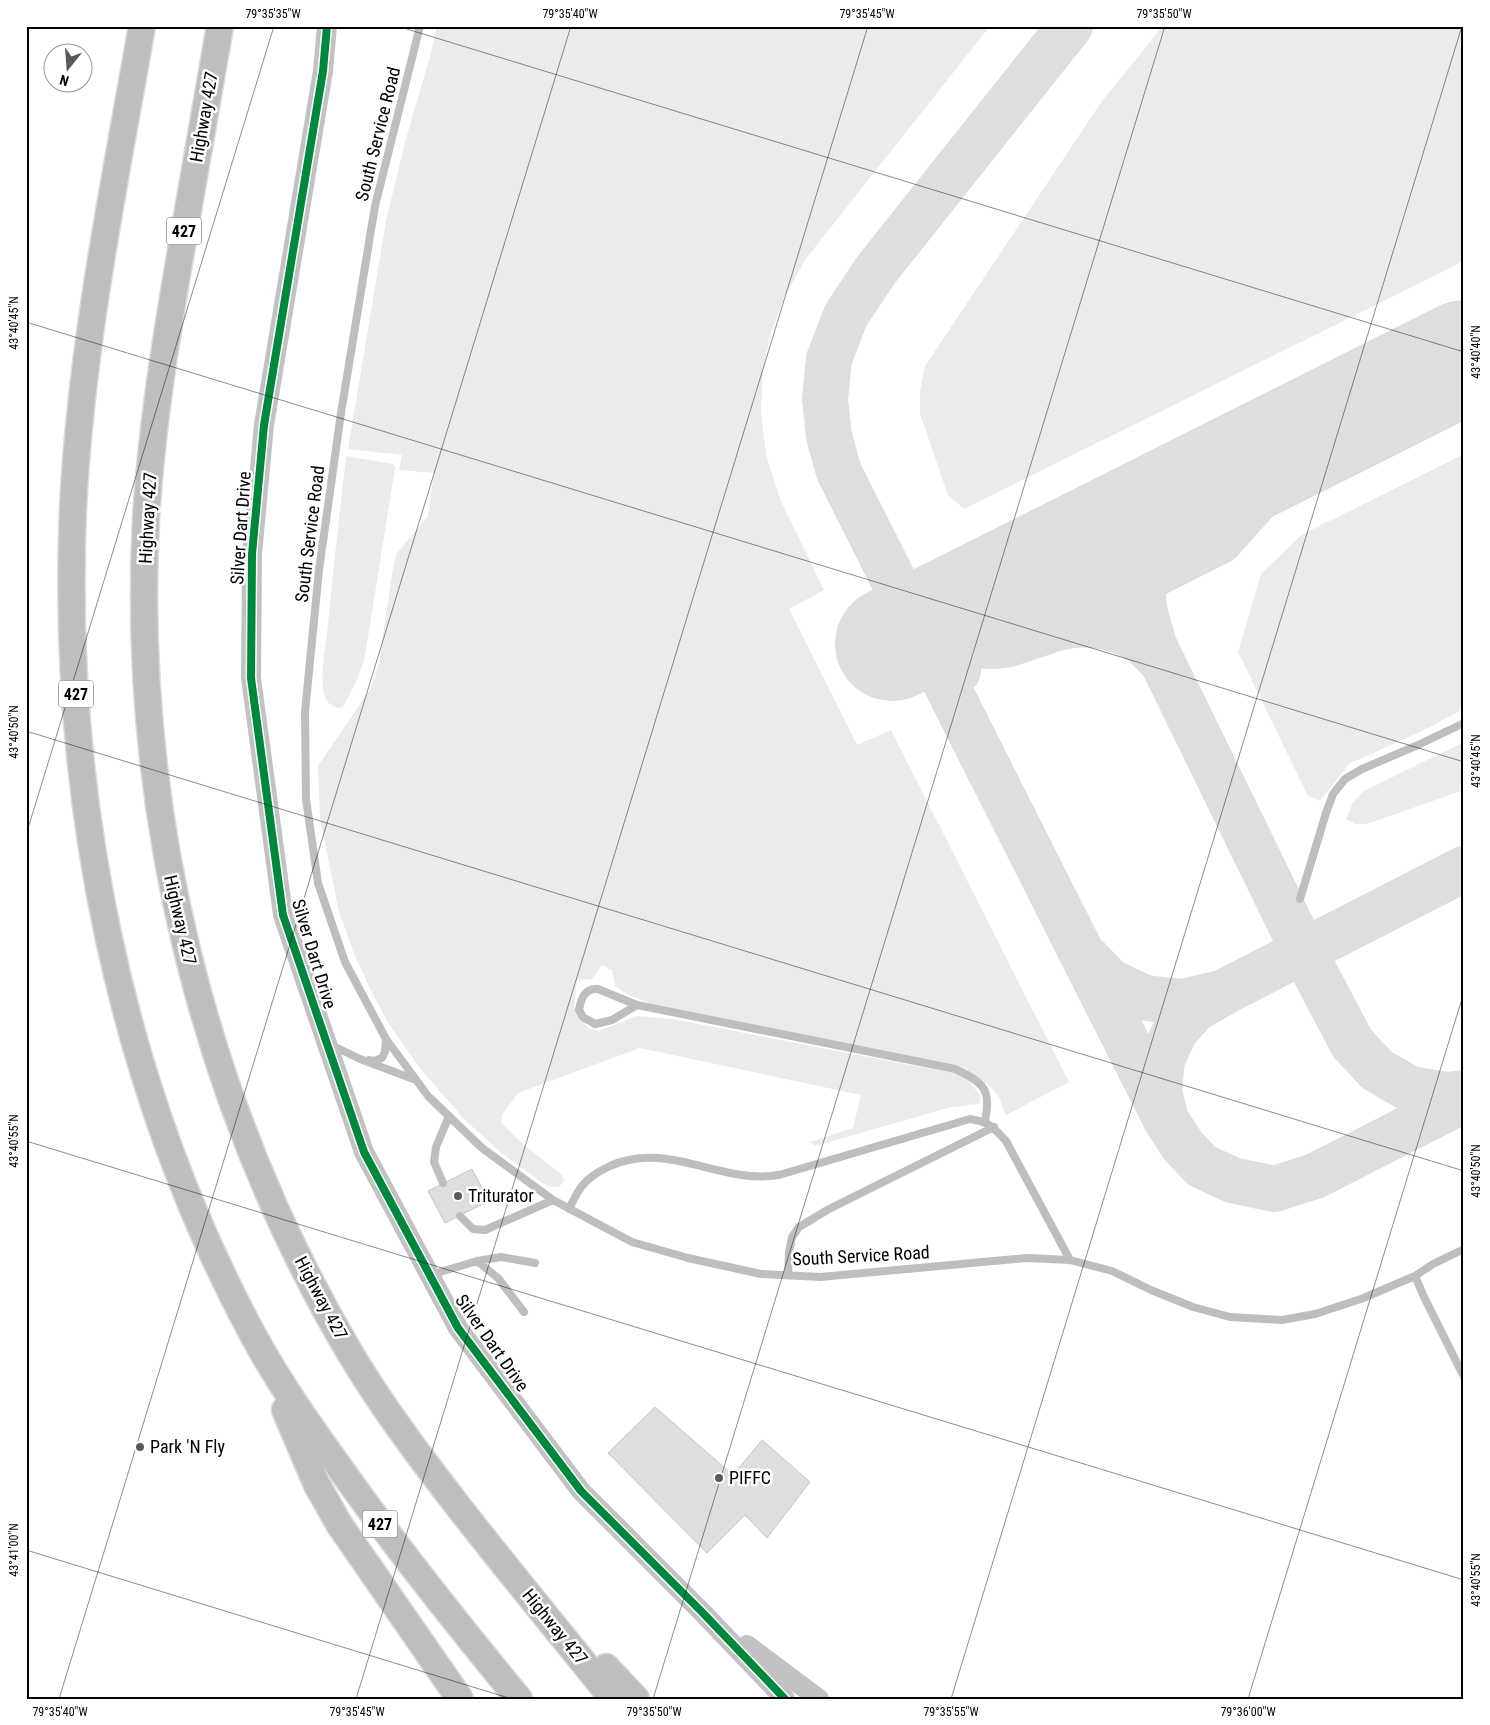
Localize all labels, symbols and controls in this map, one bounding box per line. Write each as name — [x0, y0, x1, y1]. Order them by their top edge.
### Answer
text: 79°35'35"W — [245, 7, 301, 21]
text: 79°35'40"W — [542, 7, 598, 21]
text: 79°35'45"W — [839, 7, 895, 21]
text: 79°35'50"W — [1136, 7, 1192, 21]
north arrow — [42, 42, 92, 92]
street label: South Service Road — [351, 65, 404, 203]
street label: Highway 427 — [185, 70, 222, 164]
text: N — [58, 72, 71, 89]
road number: 427 — [166, 218, 202, 245]
text: 43°40'45"N — [7, 296, 21, 350]
text: 43°40'40"N — [1469, 325, 1483, 379]
street label: South Service Road — [291, 464, 328, 603]
street label: Silver Dart Drive — [226, 471, 255, 585]
street label: Highway 427 — [135, 472, 160, 564]
road number: 427 — [58, 681, 94, 708]
text: 43°40'50"N — [7, 705, 21, 759]
text: 43°40'45"N — [1469, 734, 1483, 788]
street label: Highway 427 — [160, 873, 201, 967]
street label: Silver Dart Drive — [288, 897, 341, 1011]
text: 43°40'55"N — [7, 1114, 21, 1168]
text: 43°40'50"N — [1469, 1144, 1483, 1198]
place label: Triturator — [468, 1185, 534, 1206]
marker: Triturator — [452, 1190, 464, 1202]
street label: South Service Road — [792, 1241, 930, 1270]
street label: Highway 427 — [291, 1253, 352, 1343]
street label: Silver Dart Drive — [451, 1290, 534, 1395]
place label: Park 'N Fly — [150, 1436, 225, 1457]
marker: Park 'N Fly — [134, 1441, 146, 1453]
place label: PIFFC — [729, 1467, 771, 1488]
marker: PIFFC — [713, 1472, 725, 1484]
road number: 427 — [362, 1510, 398, 1538]
text: 43°41'00"N — [7, 1523, 21, 1577]
text: 43°40'55"N — [1469, 1553, 1483, 1607]
street label: Highway 427 — [518, 1585, 592, 1669]
text: 79°35'40"W — [32, 1705, 88, 1719]
text: 79°35'45"W — [329, 1705, 385, 1719]
text: 79°35'50"W — [626, 1705, 682, 1719]
text: 79°35'55"W — [923, 1705, 979, 1719]
text: 79°36'00"W — [1220, 1705, 1276, 1719]

